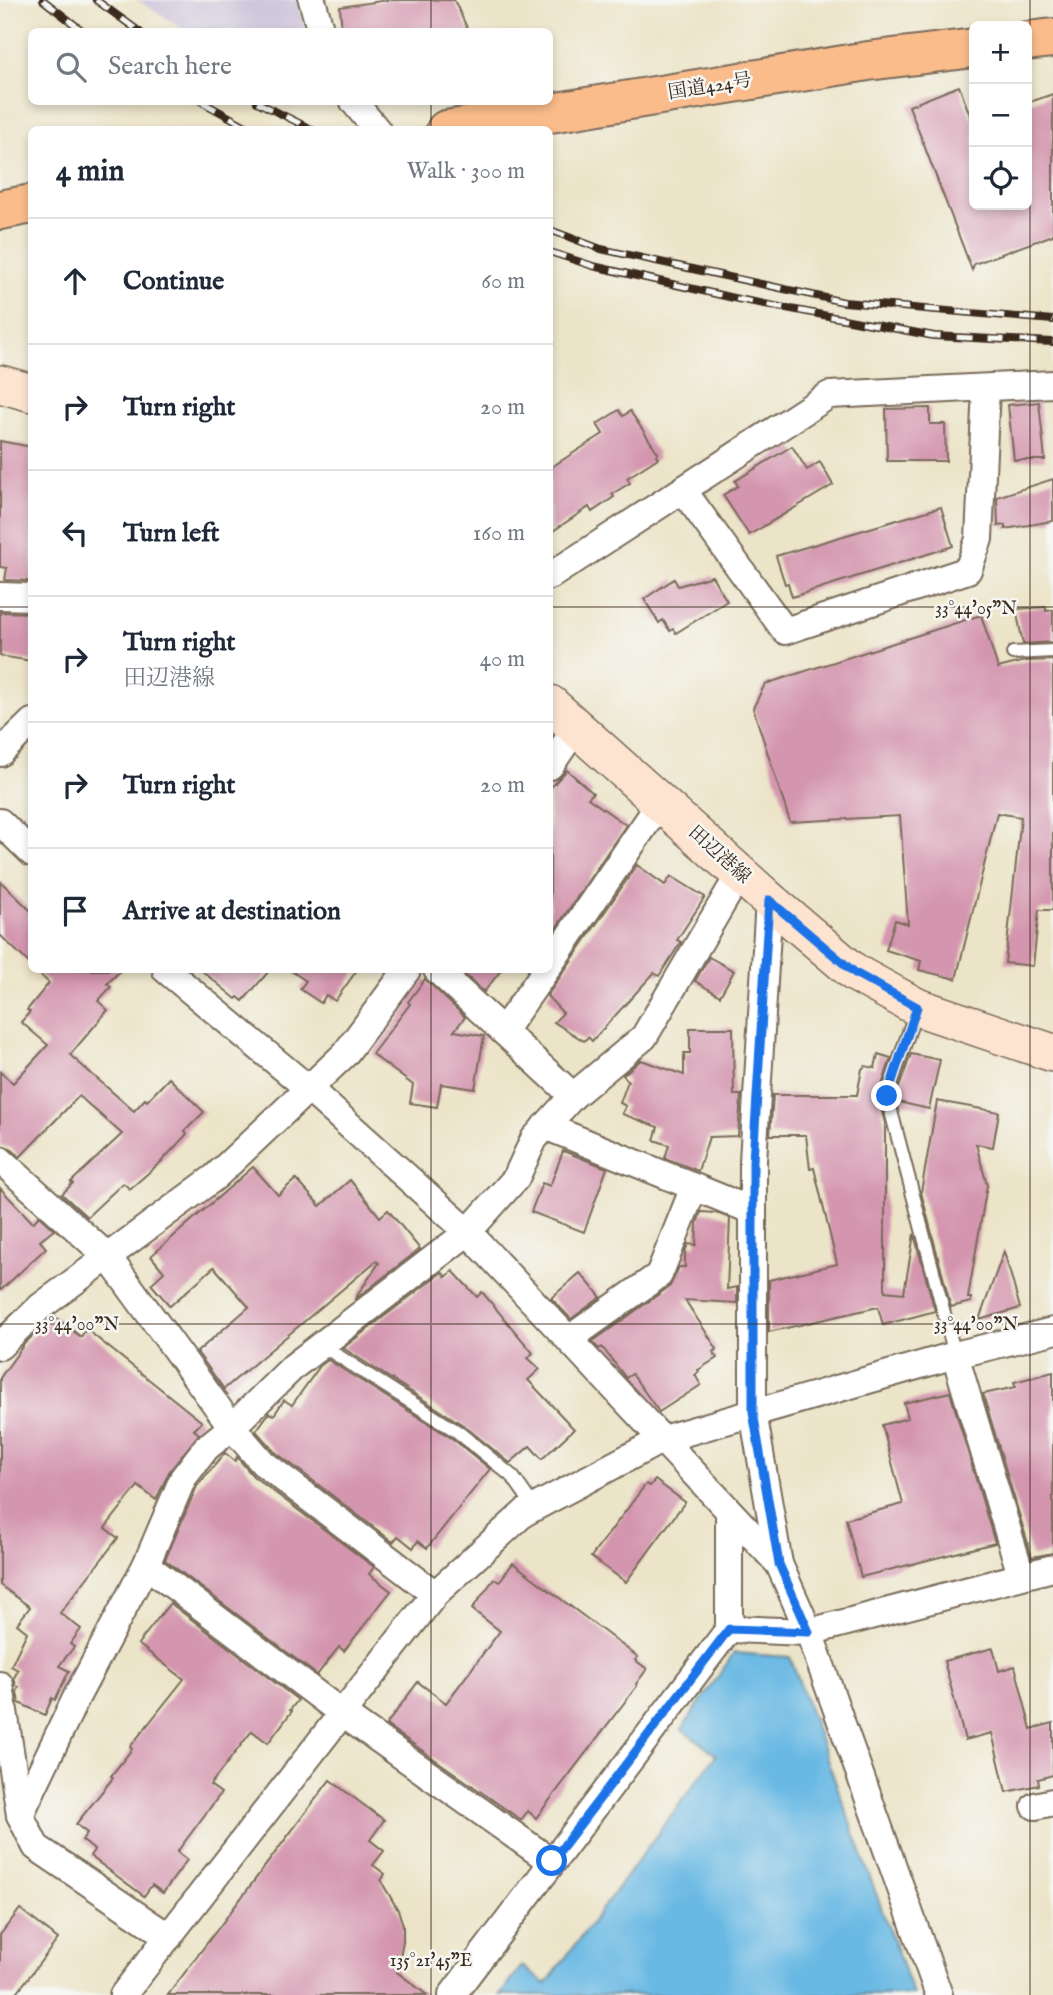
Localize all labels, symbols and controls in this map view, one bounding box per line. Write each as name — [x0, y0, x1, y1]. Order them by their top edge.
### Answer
map controls — [969, 21, 1032, 210]
button: + — [969, 21, 1032, 84]
search box — [28, 28, 553, 105]
icon: search — [52, 48, 90, 86]
text: Search here — [108, 50, 232, 83]
street label: 国道424号 — [666, 69, 754, 105]
button: − — [969, 84, 1032, 147]
button: locate — [969, 147, 1032, 210]
text: 4 min — [56, 153, 124, 191]
text: Walk · 300 m — [407, 157, 525, 186]
icon: ahead — [56, 262, 94, 300]
text: Continue — [123, 265, 224, 298]
text: 60 m — [481, 267, 525, 296]
icon: right — [56, 388, 94, 426]
text: Turn right — [123, 391, 236, 424]
text: 20 m — [480, 393, 525, 422]
icon: left — [56, 514, 94, 552]
text: Turn left — [123, 517, 220, 550]
text: 160 m — [473, 519, 525, 548]
text: 33°44'05"N — [935, 598, 1017, 621]
text: Turn right — [123, 626, 236, 659]
icon: right — [56, 640, 94, 678]
text: 40 m — [480, 645, 525, 674]
text: 田辺港線 — [123, 664, 215, 693]
icon: right — [56, 766, 94, 804]
text: Turn right — [123, 769, 236, 802]
text: 20 m — [480, 771, 525, 800]
street label: 田辺港線 — [683, 821, 755, 889]
icon: arrive — [56, 892, 94, 930]
text: Arrive at destination — [123, 895, 341, 928]
route end — [871, 1080, 902, 1111]
text: 33°44'00"N — [35, 1314, 119, 1337]
text: 33°44'00"N — [934, 1314, 1018, 1337]
route start — [536, 1845, 567, 1876]
text: 135°21'45"E — [390, 1950, 472, 1973]

